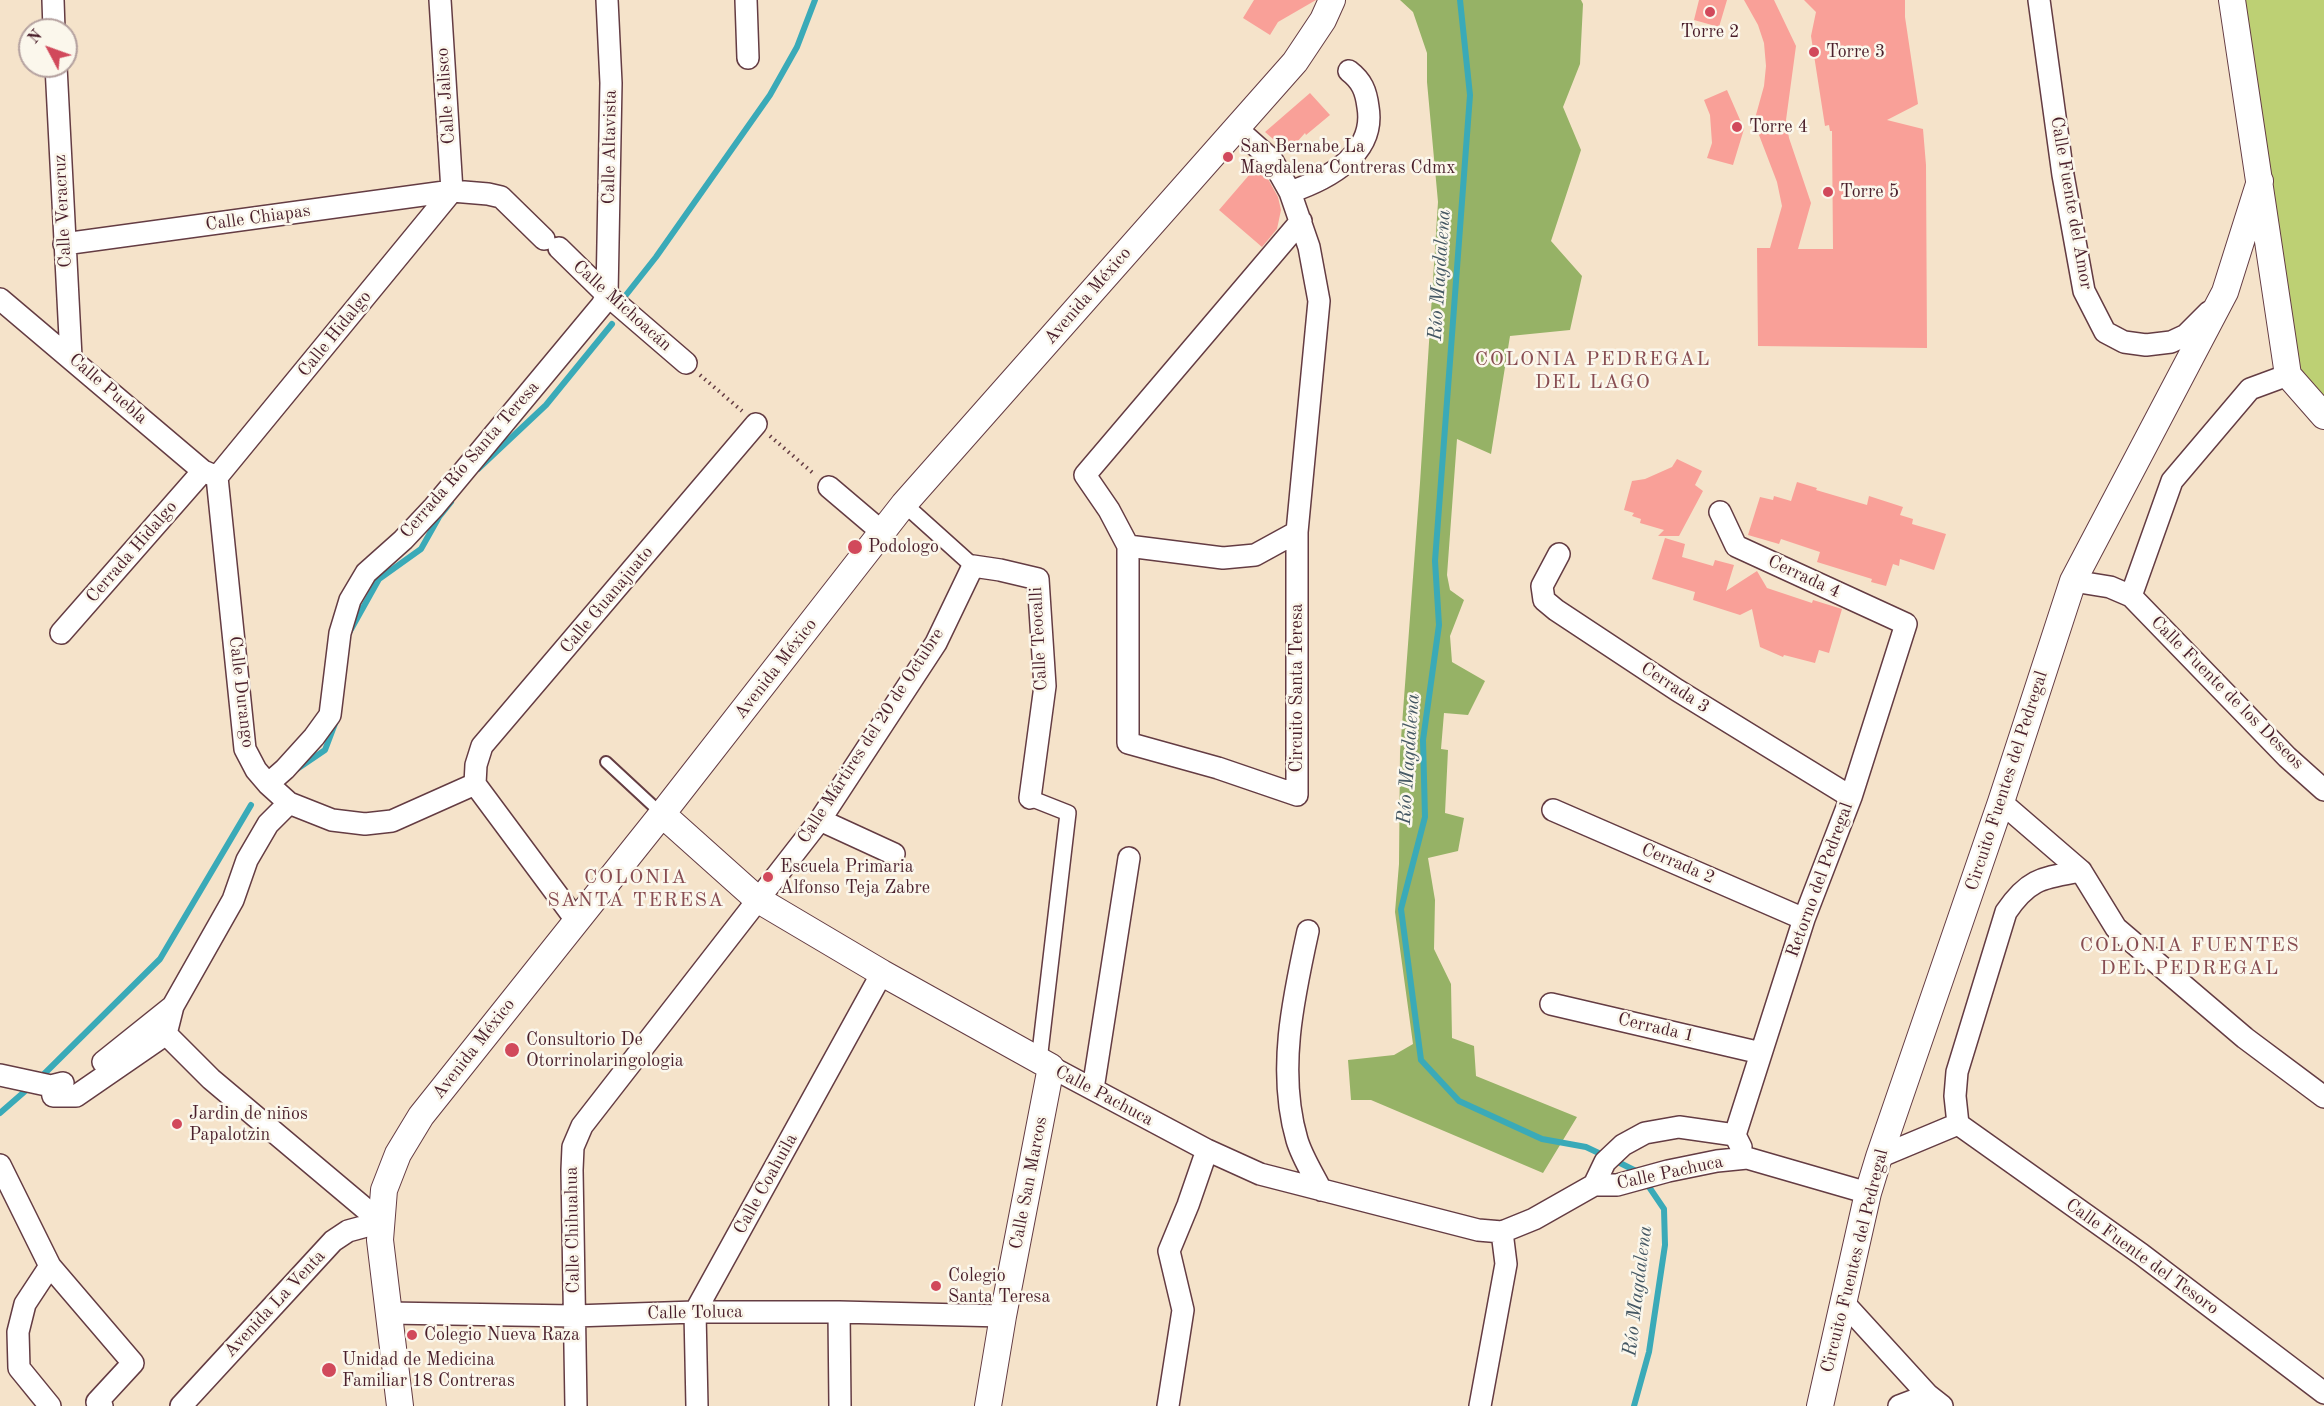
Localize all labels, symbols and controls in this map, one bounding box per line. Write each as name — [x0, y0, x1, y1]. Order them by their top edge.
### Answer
marker: Torre 2 — [1703, 5, 1717, 19]
north arrow — [18, 18, 78, 78]
place label: Torre 2 — [1680, 21, 1740, 43]
text: N — [26, 28, 46, 47]
place label: Torre 3 — [1826, 41, 1885, 63]
marker: Torre 3 — [1807, 45, 1821, 59]
street label: Calle Jalisco — [432, 47, 460, 145]
street label: Calle Altavista — [598, 90, 622, 204]
street label: Calle Fuente del Amor — [2045, 115, 2097, 291]
place label: Torre 4 — [1749, 116, 1808, 138]
marker: Torre 4 — [1730, 120, 1744, 134]
place label: San Bernabe La Magdalena Contreras Cdmx — [1240, 136, 1456, 178]
marker: San Bernabe La Magdalena Contreras Cdmx — [1221, 150, 1235, 164]
street label: Calle Veracruz — [49, 154, 77, 268]
place label: Torre 5 — [1840, 181, 1899, 203]
marker: Torre 5 — [1821, 185, 1835, 199]
street label: Calle Chiapas — [204, 200, 312, 236]
water label: Río Magdalena — [1423, 209, 1457, 341]
street label: Avenida México — [1040, 243, 1136, 349]
street label: Calle Michoacán — [568, 256, 676, 356]
street label: Calle Hidalgo — [294, 286, 376, 382]
district label: COLONIA PEDREGAL DEL LAGO — [1475, 348, 1711, 395]
street label: Calle Puebla — [64, 349, 152, 429]
street label: Cerrada Río Santa Teresa — [396, 377, 544, 543]
street label: Cerrada Hidalgo — [82, 497, 182, 607]
place label: Podologo — [868, 536, 939, 558]
marker: Podologo — [846, 538, 864, 556]
street label: Calle Guanajuato — [556, 542, 658, 658]
street label: Cerrada 4 — [1764, 551, 1844, 603]
street label: Calle Teocalli — [1025, 586, 1053, 692]
street label: Circuito Santa Teresa — [1286, 603, 1308, 773]
street label: Calle Fuente de los Deseos — [2146, 612, 2308, 774]
street label: Avenida México — [730, 614, 822, 724]
street label: Calle Mártires del 20 de Octubre — [793, 624, 949, 848]
street label: Calle Durango — [223, 635, 259, 749]
street label: Cerrada 3 — [1637, 658, 1713, 718]
street label: Circuito Fuentes del Pedregal — [1961, 668, 2053, 894]
water label: Río Magdalena — [1392, 693, 1426, 825]
street label: Retorno del Pedregal — [1782, 800, 1858, 960]
street label: Cerrada 2 — [1638, 839, 1718, 889]
place label: Escuela Primaria Alfonso Teja Zabre — [780, 856, 930, 898]
district label: COLONIA SANTA TERESA — [547, 866, 725, 913]
marker: Escuela Primaria Alfonso Teja Zabre — [761, 870, 775, 884]
district label: COLONIA FUENTES DEL PEDREGAL — [2080, 934, 2300, 981]
street label: Avenida México — [428, 994, 520, 1104]
street label: Cerrada 1 — [1616, 1009, 1696, 1047]
place label: Consultorio De Otorrinolaringologia — [526, 1029, 684, 1072]
marker: Consultorio De Otorrinolaringologia — [503, 1041, 521, 1059]
street label: Calle Pachuca — [1051, 1061, 1157, 1131]
place label: Jardin de niños Papalotzin — [189, 1103, 308, 1146]
street label: Calle San Marcos — [1006, 1115, 1052, 1251]
marker: Jardin de niños Papalotzin — [170, 1117, 184, 1131]
street label: Calle Coahuila — [729, 1130, 803, 1238]
street label: Circuito Fuentes del Pedregal — [1817, 1147, 1893, 1375]
street label: Calle Pachuca — [1615, 1151, 1725, 1195]
street label: Calle Chihuahua — [561, 1166, 585, 1294]
street label: Calle Fuente del Tesoro — [2061, 1194, 2223, 1320]
water label: Río Magdalena — [1618, 1224, 1658, 1358]
street label: Avenida La Venta — [220, 1246, 330, 1362]
place label: Colegio Santa Teresa — [948, 1265, 1050, 1308]
marker: Colegio Santa Teresa — [929, 1279, 943, 1293]
street label: Calle Toluca — [647, 1301, 743, 1325]
place label: Colegio Nueva Raza — [424, 1324, 580, 1346]
marker: Colegio Nueva Raza — [405, 1328, 419, 1342]
place label: Unidad de Medicina Familiar 18 Contreras — [342, 1349, 515, 1392]
marker: Unidad de Medicina Familiar 18 Contreras — [320, 1361, 338, 1379]

